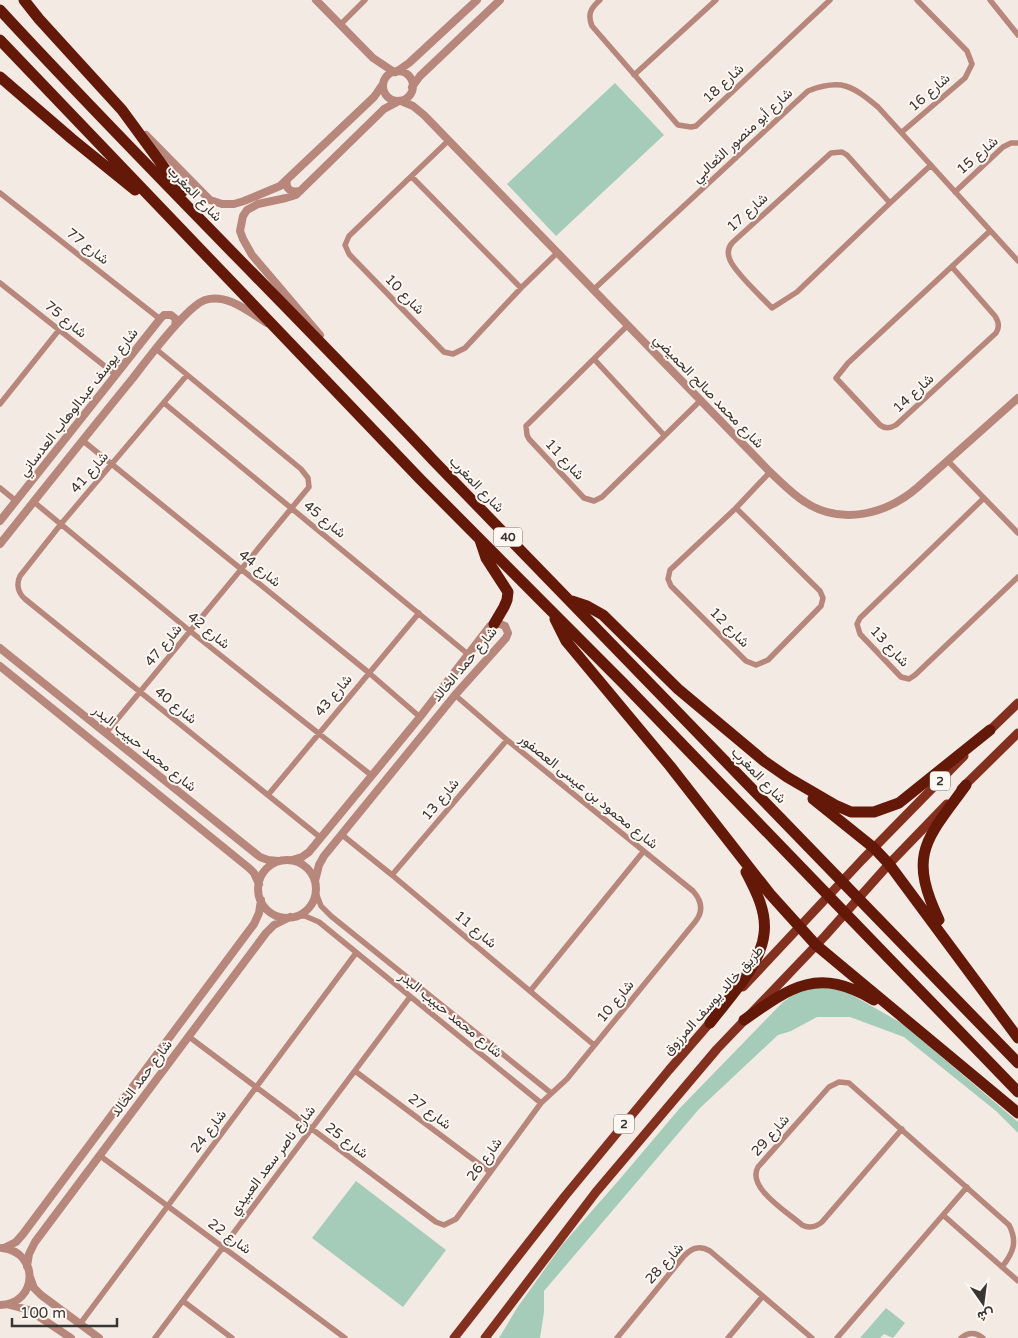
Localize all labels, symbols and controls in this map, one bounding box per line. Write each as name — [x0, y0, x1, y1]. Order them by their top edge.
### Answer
street label: شارع 18 — [699, 60, 749, 108]
street label: شارع 16 — [905, 70, 955, 117]
street label: شارع أبو منصور الثعالبي — [689, 84, 798, 189]
street label: شارع 15 — [953, 133, 1003, 180]
street label: شارع المغرب — [162, 162, 226, 226]
street label: شارع 17 — [723, 190, 773, 237]
street label: شارع 77 — [62, 224, 112, 270]
street label: شارع 10 — [380, 271, 428, 319]
street label: شارع 75 — [40, 297, 90, 343]
street label: شارع يوسف عبدالوهاب العدساني — [15, 325, 144, 482]
street label: شارع محمد صالح الحميضي — [648, 331, 767, 454]
street label: شارع 14 — [889, 370, 939, 418]
street label: شارع 11 — [540, 435, 588, 485]
street label: شارع 41 — [67, 448, 114, 498]
street label: شارع المغرب — [444, 453, 508, 517]
street label: شارع 45 — [299, 497, 349, 543]
road number: 40 — [494, 528, 522, 546]
street label: شارع 44 — [234, 546, 284, 592]
street label: شارع 12 — [705, 604, 753, 652]
street label: شارع 42 — [183, 608, 233, 654]
street label: شارع 47 — [141, 621, 187, 671]
street label: شارع 13 — [865, 622, 913, 672]
street label: شارع حمد الخالد — [428, 624, 502, 706]
street label: شارع 43 — [311, 671, 357, 721]
street label: شارع 40 — [150, 683, 200, 729]
street label: شارع محمد حبيب البدر — [87, 701, 200, 797]
street label: شارع محمود بن عيسى العصفور — [514, 730, 661, 854]
street label: شارع المغرب — [726, 744, 790, 808]
road number: 2 — [930, 771, 950, 790]
street label: شارع 13 — [418, 775, 464, 825]
street label: شارع 11 — [450, 907, 500, 953]
street label: طريق خالد يوسف المرزوق — [660, 942, 767, 1059]
street label: شارع محمد حبيب البدر — [393, 967, 506, 1063]
street label: شارع 10 — [593, 977, 639, 1027]
street label: شارع حمد الخالد — [107, 1036, 178, 1121]
street label: شارع 27 — [404, 1090, 455, 1135]
street label: شارع ناصر سعد العبيدي — [226, 1102, 322, 1220]
street label: شارع 24 — [187, 1106, 232, 1157]
street label: شارع 29 — [748, 1111, 795, 1161]
road number: 2 — [614, 1114, 634, 1134]
street label: شارع 25 — [321, 1119, 372, 1164]
street label: شارع 26 — [463, 1134, 507, 1185]
street label: شارع 22 — [204, 1215, 255, 1259]
street label: شارع 28 — [642, 1239, 689, 1289]
north arrow — [958, 1278, 1008, 1328]
scale bar — [12, 1296, 118, 1328]
text: 100 m — [20, 1304, 66, 1322]
text: ش — [976, 1305, 996, 1325]

